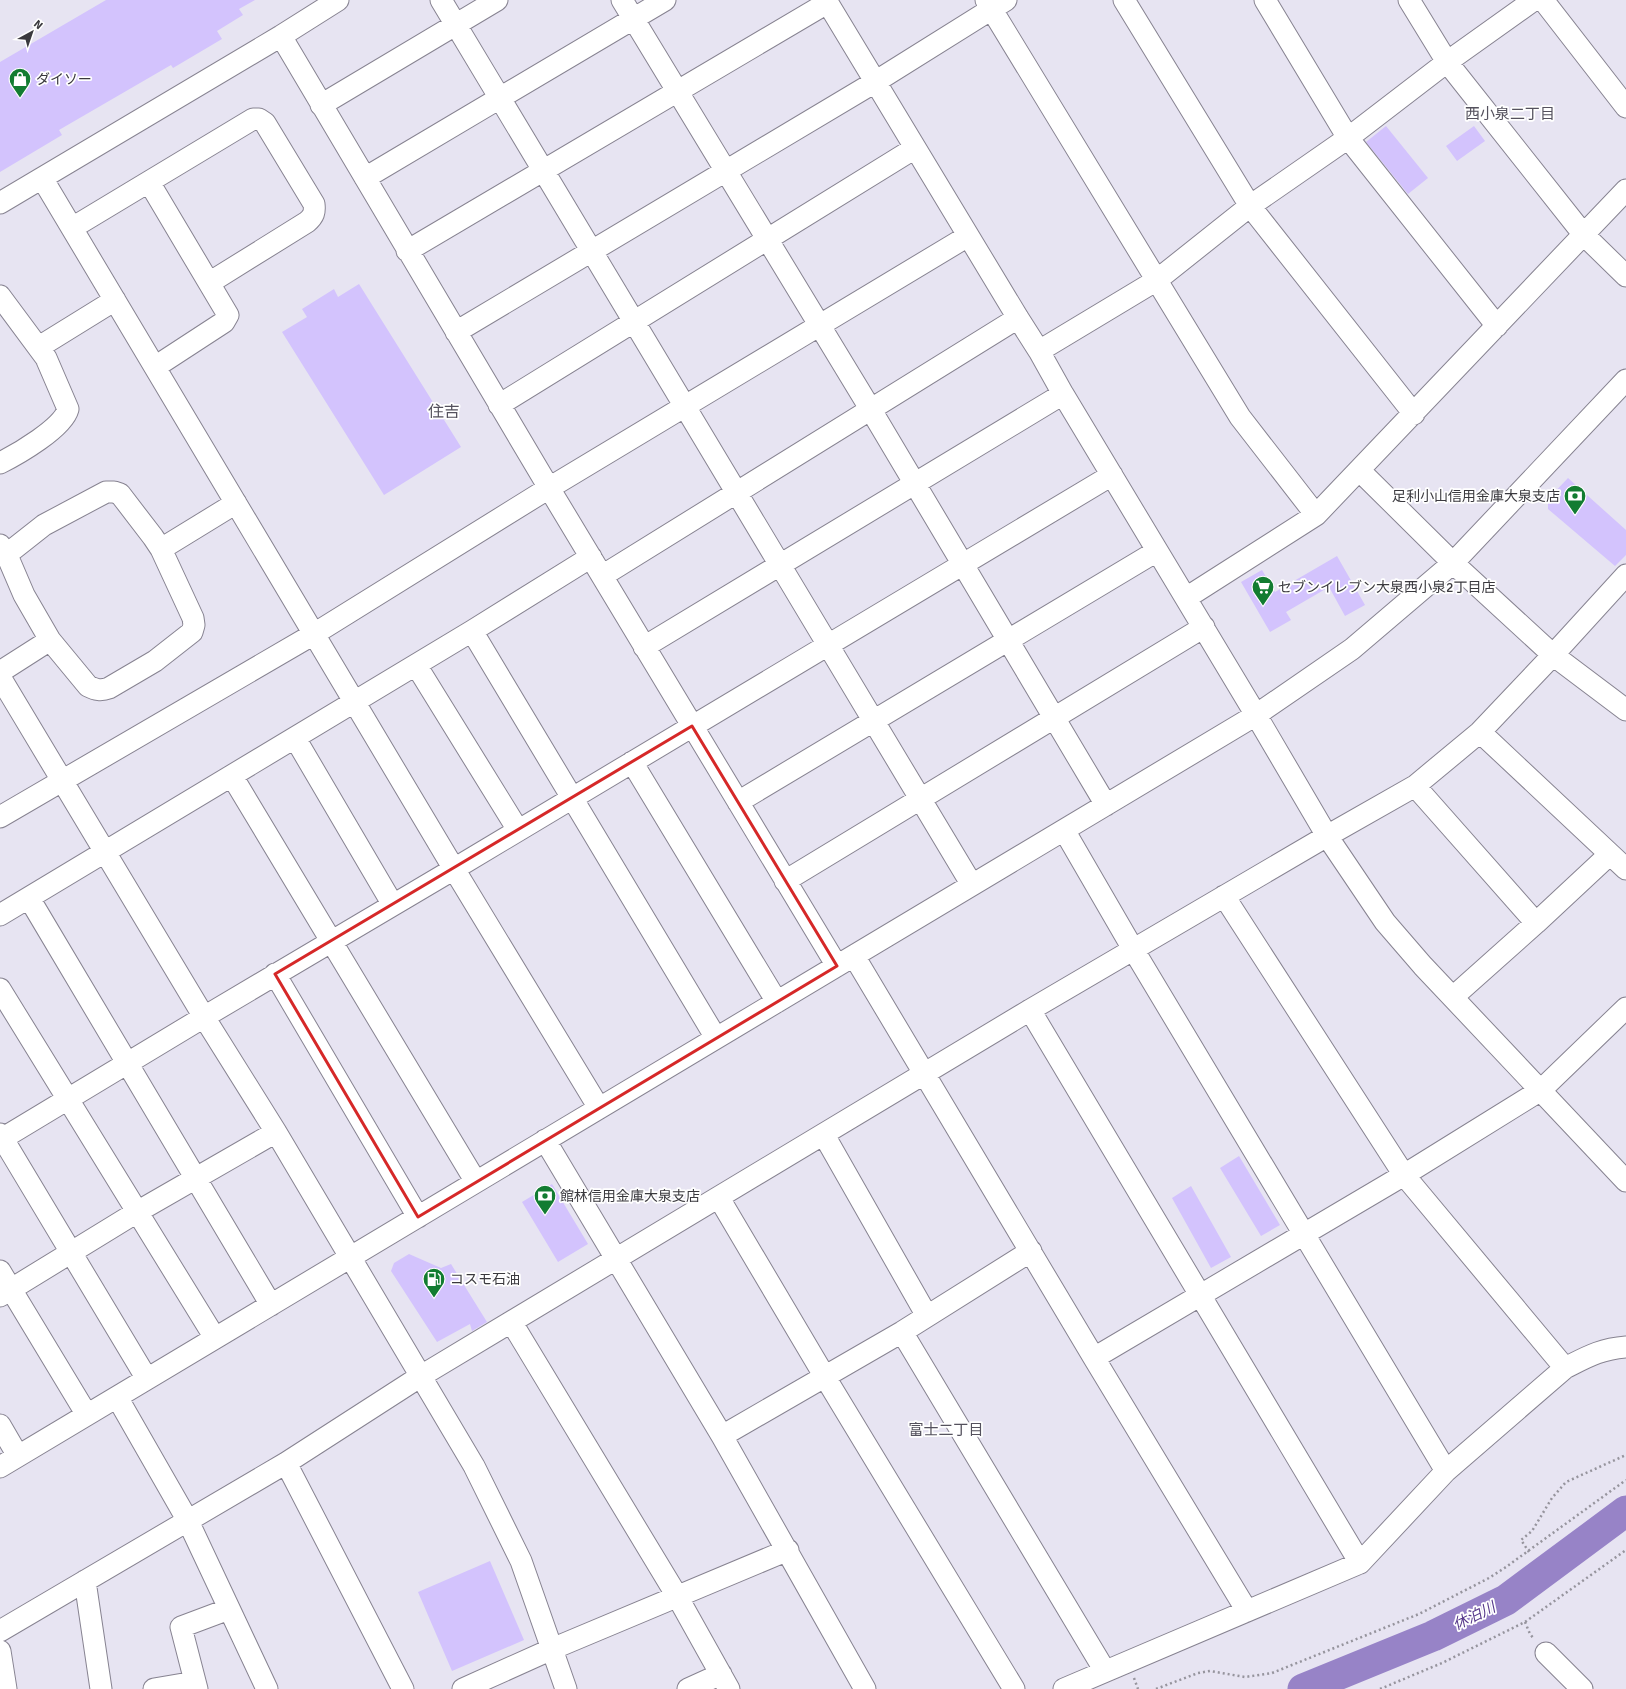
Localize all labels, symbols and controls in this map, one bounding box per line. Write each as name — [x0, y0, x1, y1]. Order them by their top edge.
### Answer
north arrow — [12, 12, 52, 52]
text: N — [31, 17, 45, 32]
shop icon: ダイソー — [7, 66, 33, 99]
place label: ダイソー — [36, 71, 92, 88]
district label: 西小泉二丁目 — [1465, 105, 1555, 123]
district label: 住吉 — [428, 402, 460, 422]
bank icon: 足利小山信用金庫大泉支店 — [1562, 483, 1588, 516]
place label: 足利小山信用金庫大泉支店 — [1392, 488, 1560, 505]
supermarket icon: セブンイレブン大泉西小泉2丁目店 — [1250, 574, 1276, 607]
place label: セブンイレブン大泉西小泉2丁目店 — [1278, 579, 1496, 596]
bank icon: 館林信用金庫大泉支店 — [532, 1183, 558, 1216]
place label: 館林信用金庫大泉支店 — [560, 1188, 700, 1205]
fuel station icon: コスモ石油 — [421, 1266, 447, 1299]
place label: コスモ石油 — [450, 1271, 520, 1288]
district label: 富士二丁目 — [908, 1421, 984, 1439]
water label: 休泊川 — [1450, 1597, 1500, 1634]

